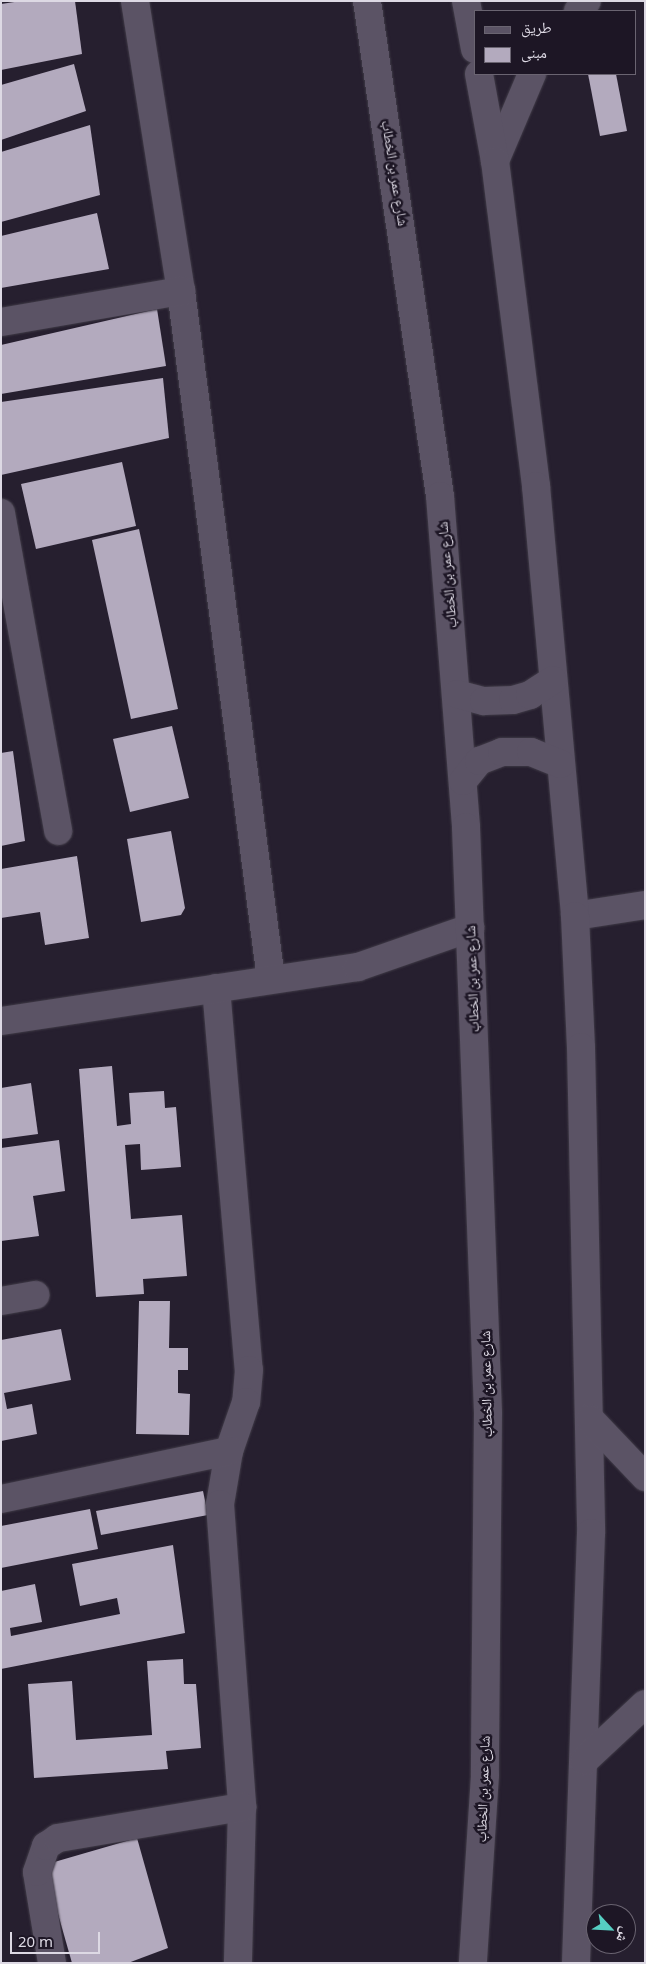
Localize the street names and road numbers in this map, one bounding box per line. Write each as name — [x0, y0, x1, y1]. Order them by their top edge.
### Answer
street label: شارع عمر بن الخطاب — [378, 119, 412, 227]
street label: شارع عمر بن الخطاب — [434, 521, 460, 629]
street label: شارع عمر بن الخطاب — [462, 925, 482, 1033]
street label: شارع عمر بن الخطاب — [477, 1330, 495, 1438]
street label: شارع عمر بن الخطاب — [473, 1735, 493, 1843]

